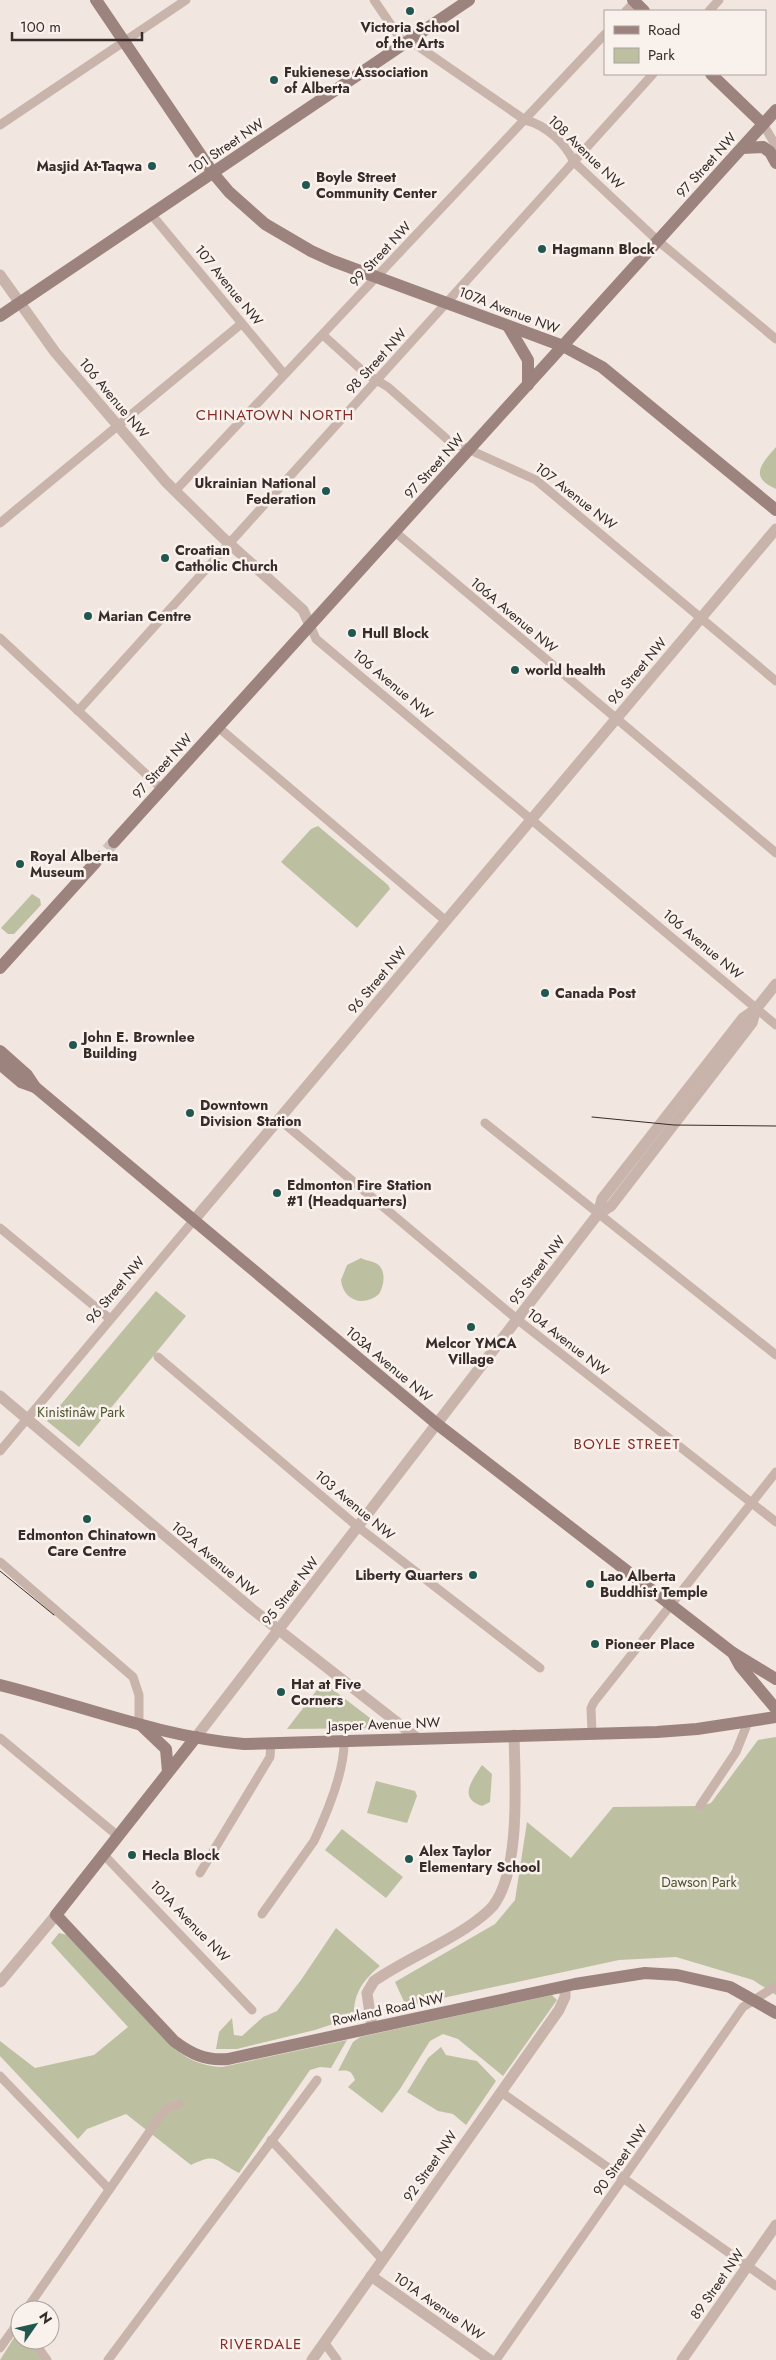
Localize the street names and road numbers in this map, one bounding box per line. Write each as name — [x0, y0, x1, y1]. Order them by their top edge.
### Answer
street label: 108 Avenue NW — [543, 110, 629, 194]
street label: 101 Street NW — [184, 113, 268, 179]
street label: 97 Street NW — [671, 128, 741, 202]
street label: 99 Street NW — [345, 217, 416, 291]
street label: 107 Avenue NW — [190, 240, 268, 330]
street label: 107A Avenue NW — [456, 282, 562, 338]
street label: 98 Street NW — [341, 324, 411, 398]
street label: 106 Avenue NW — [74, 353, 154, 443]
street label: 97 Street NW — [399, 429, 469, 503]
street label: 107 Avenue NW — [531, 458, 621, 534]
street label: 106A Avenue NW — [466, 572, 562, 658]
street label: 96 Street NW — [603, 633, 671, 709]
street label: 106 Avenue NW — [348, 644, 438, 724]
street label: 97 Street NW — [127, 729, 197, 803]
street label: 106 Avenue NW — [658, 904, 748, 984]
street label: 96 Street NW — [343, 942, 411, 1018]
street label: 95 Street NW — [504, 1231, 570, 1309]
street label: 96 Street NW — [81, 1252, 149, 1328]
street label: 104 Avenue NW — [523, 1303, 613, 1381]
street label: 103A Avenue NW — [341, 1322, 437, 1406]
street label: 103 Avenue NW — [311, 1465, 399, 1545]
street label: 102A Avenue NW — [167, 1516, 263, 1602]
street label: 95 Street NW — [257, 1552, 323, 1630]
street label: Jasper Avenue NW — [325, 1712, 441, 1736]
street label: 101A Avenue NW — [146, 1876, 234, 1967]
street label: Rowland Road NW — [330, 1987, 446, 2031]
street label: 90 Street NW — [588, 2120, 652, 2200]
street label: 92 Street NW — [398, 2126, 462, 2206]
street label: 89 Street NW — [685, 2244, 749, 2323]
street label: 101A Avenue NW — [389, 2267, 489, 2345]

